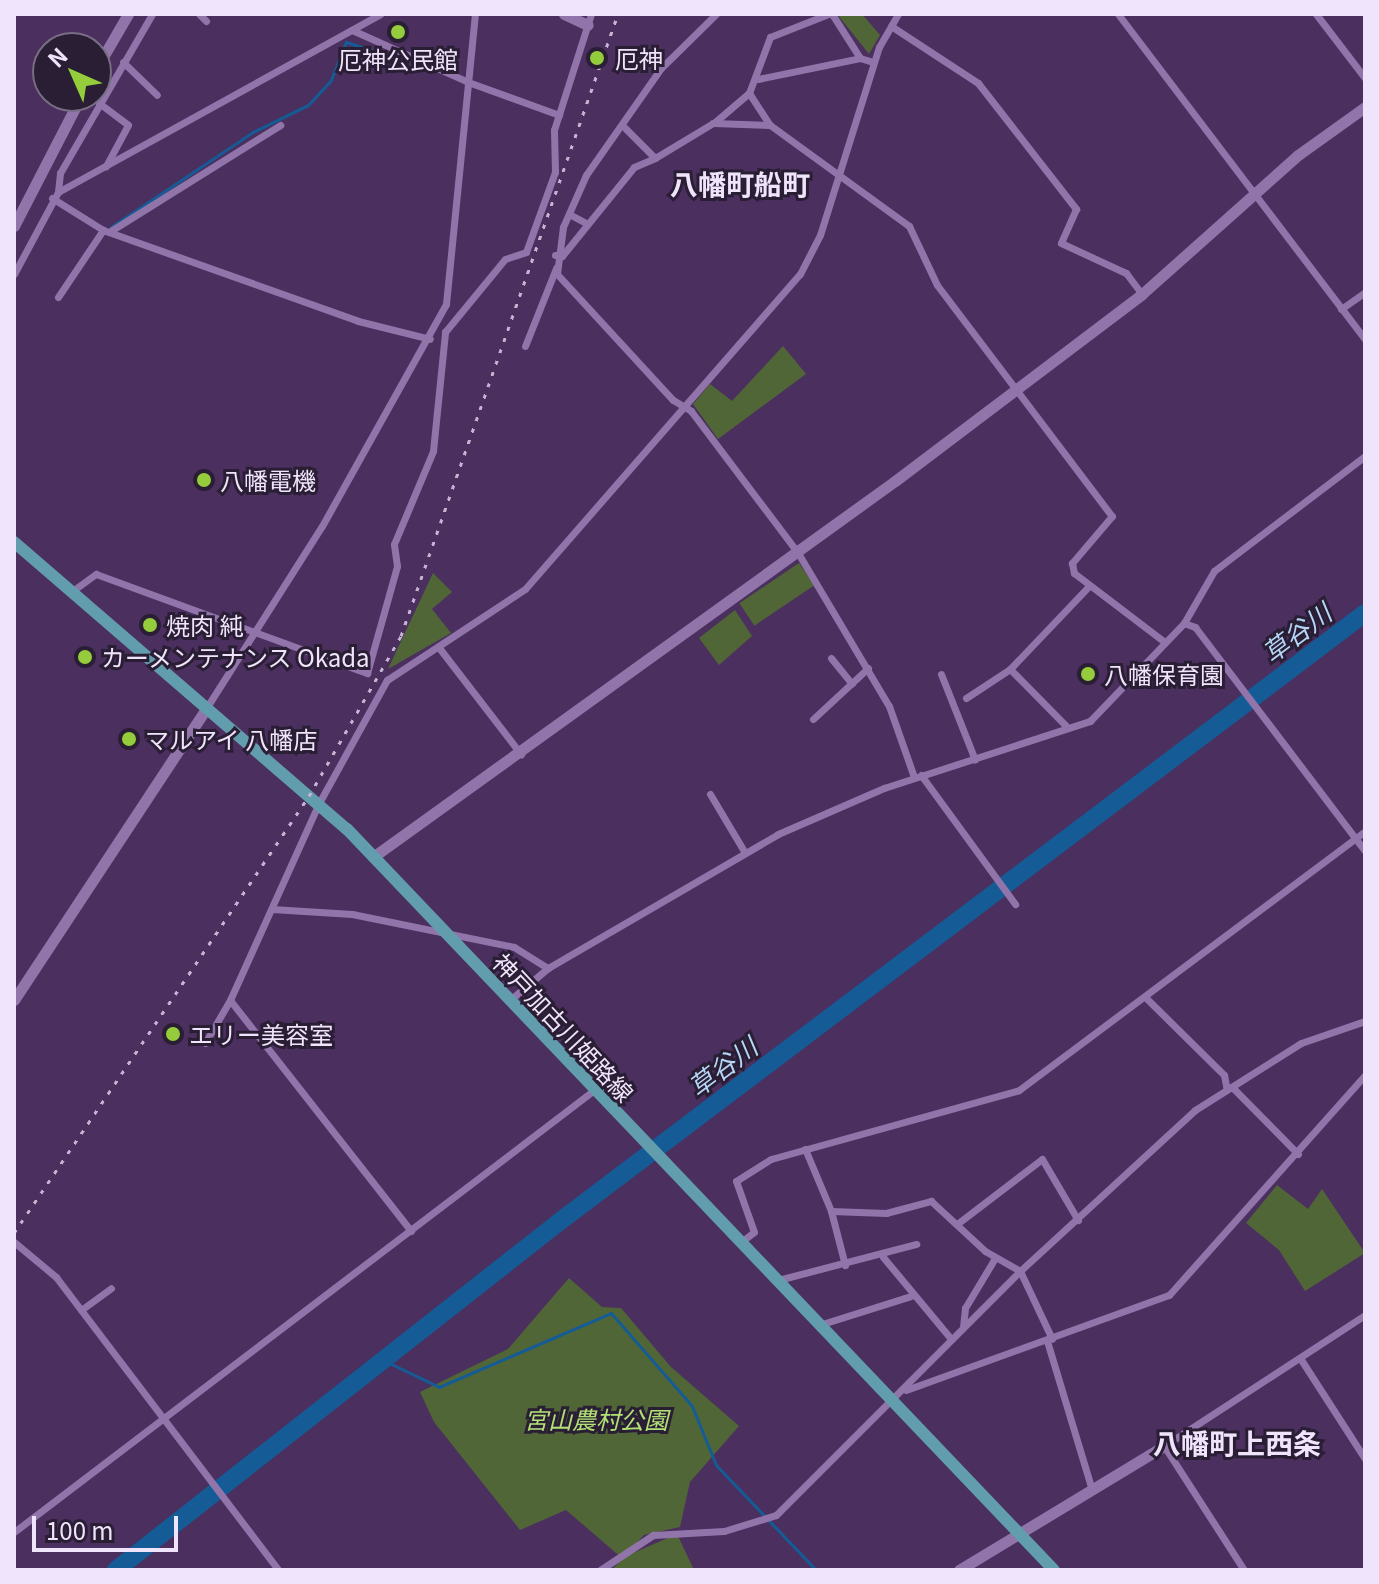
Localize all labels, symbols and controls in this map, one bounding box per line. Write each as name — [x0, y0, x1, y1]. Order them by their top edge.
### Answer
marker: 厄神公民館 — [389, 23, 407, 41]
north arrow — [32, 32, 112, 112]
text: N — [39, 39, 74, 74]
place label: 厄神 — [615, 44, 663, 72]
place label: 厄神公民館 — [338, 45, 458, 73]
marker: 厄神 — [586, 47, 608, 69]
district label: 八幡町船町 — [670, 166, 810, 200]
place label: 八幡電機 — [220, 466, 316, 494]
marker: 八幡電機 — [195, 471, 213, 489]
water label: 草谷川 — [1255, 596, 1337, 668]
place label: 焼肉 純 — [166, 611, 243, 639]
marker: 焼肉 純 — [141, 616, 159, 634]
place label: カーメンテナンス Okada — [101, 643, 371, 671]
marker: カーメンテナンス Okada — [76, 648, 94, 666]
place label: 八幡保育園 — [1104, 660, 1224, 688]
marker: 八幡保育園 — [1079, 665, 1097, 683]
place label: マルアイ 八幡店 — [145, 725, 318, 753]
marker: マルアイ 八幡店 — [120, 730, 138, 748]
street label: 神戸加古川姫路線 — [488, 947, 640, 1107]
place label: エリー美容室 — [189, 1020, 333, 1048]
marker: エリー美容室 — [164, 1025, 182, 1043]
water label: 草谷川 — [681, 1030, 763, 1102]
park label: 宮山農村公園 — [524, 1405, 668, 1433]
district label: 八幡町上西条 — [1153, 1425, 1321, 1459]
scale bar — [36, 1500, 182, 1550]
text: 100 m — [46, 1512, 114, 1547]

